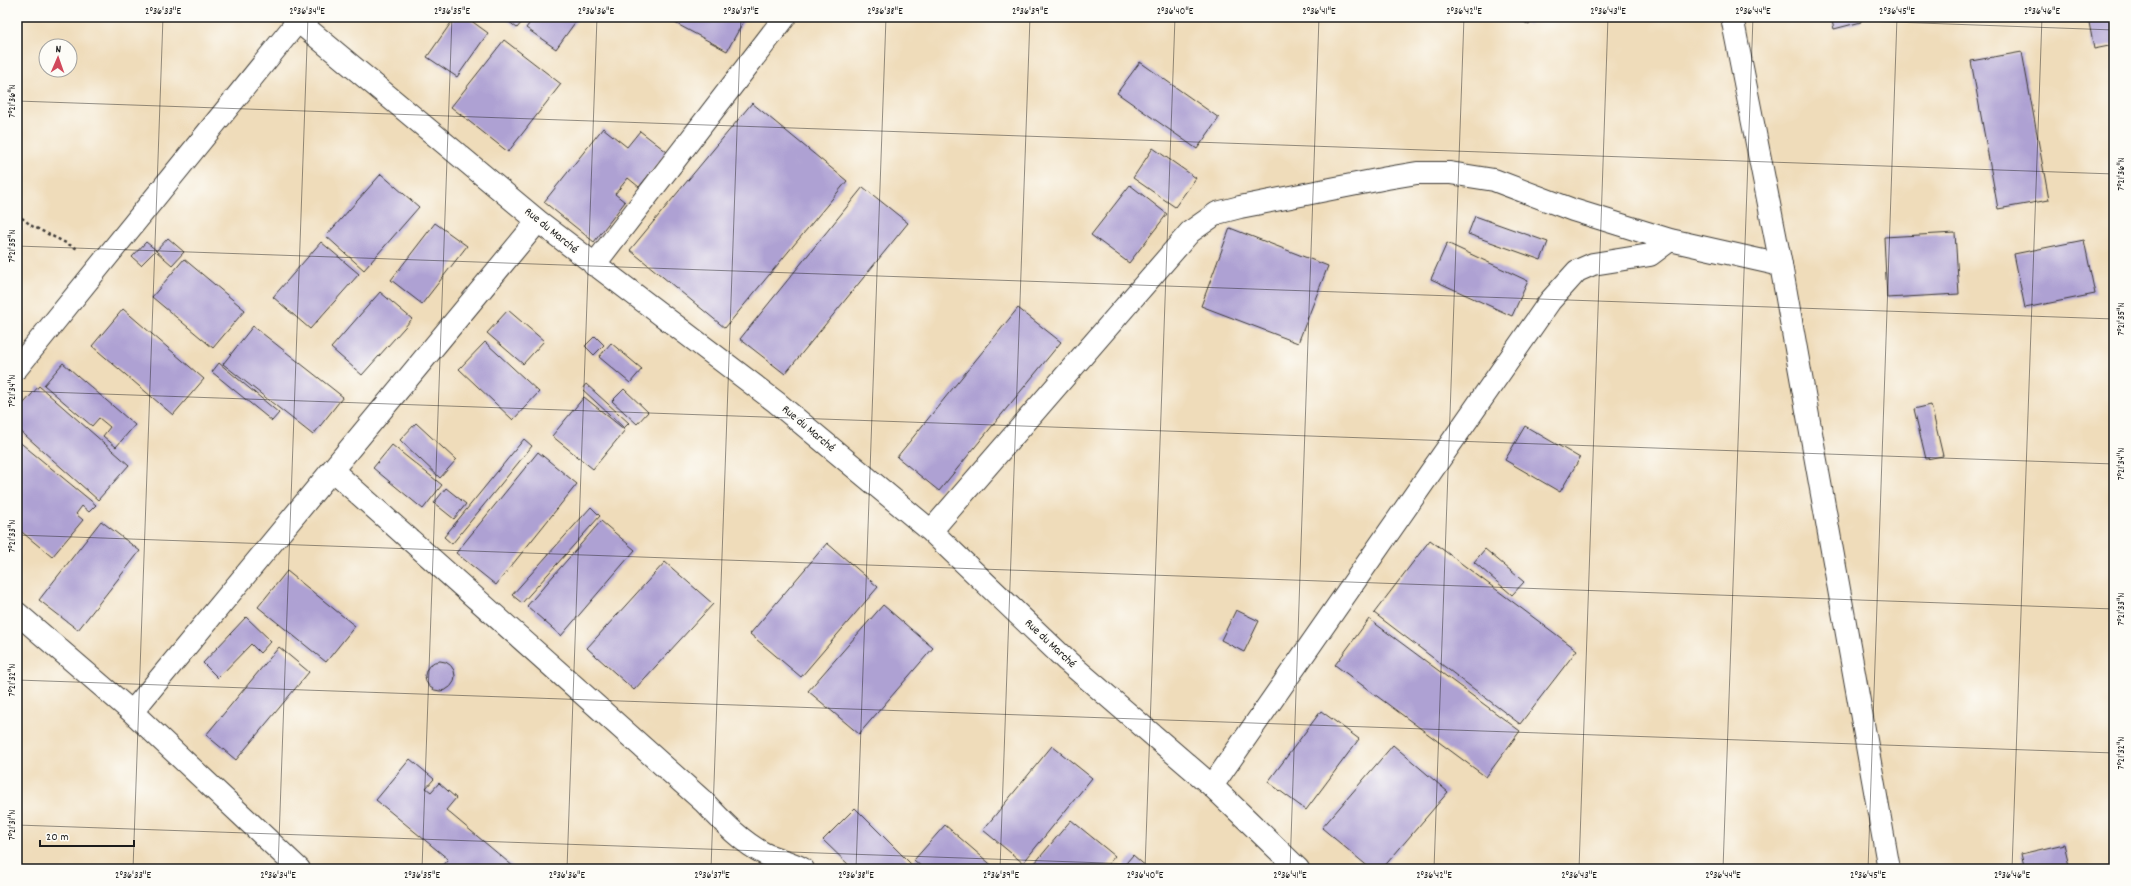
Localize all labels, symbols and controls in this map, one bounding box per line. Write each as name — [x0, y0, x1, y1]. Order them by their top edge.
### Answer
text: 2°36'33"E — [145, 5, 181, 19]
text: 2°36'34"E — [289, 5, 325, 19]
text: 2°36'35"E — [434, 5, 470, 19]
text: 2°36'36"E — [578, 5, 615, 19]
text: 2°36'37"E — [723, 5, 759, 19]
text: 2°36'38"E — [867, 5, 903, 19]
text: 2°36'39"E — [1012, 5, 1048, 19]
text: 2°36'40"E — [1157, 5, 1194, 19]
text: 2°36'41"E — [1302, 5, 1336, 19]
text: 2°36'42"E — [1446, 5, 1482, 19]
text: 2°36'43"E — [1590, 5, 1626, 19]
text: 2°36'44"E — [1735, 5, 1771, 19]
text: 2°36'45"E — [1879, 5, 1915, 19]
text: 2°36'46"E — [2024, 5, 2060, 19]
north arrow — [38, 38, 78, 78]
text: N — [55, 42, 62, 58]
text: 7°21'36"N — [6, 84, 20, 118]
text: 7°21'36"N — [2115, 157, 2129, 191]
street label: Rue du Marché — [520, 204, 582, 258]
text: 7°21'35"N — [6, 229, 20, 263]
text: 7°21'35"N — [2115, 302, 2129, 336]
text: 7°21'34"N — [6, 375, 20, 407]
street label: Rue du Marché — [778, 402, 838, 456]
text: 7°21'34"N — [2115, 448, 2129, 480]
text: 7°21'33"N — [6, 519, 20, 552]
text: 7°21'33"N — [2115, 592, 2129, 625]
street label: Rue du Marché — [1020, 616, 1080, 672]
text: 7°21'32"N — [6, 664, 20, 696]
text: 7°21'32"N — [2115, 737, 2129, 769]
text: 7°21'31"N — [6, 810, 20, 840]
scale bar — [40, 822, 134, 848]
text: 20 m — [46, 829, 69, 846]
text: 2°36'33"E — [115, 869, 151, 883]
text: 2°36'34"E — [260, 869, 296, 883]
text: 2°36'35"E — [404, 869, 440, 883]
text: 2°36'36"E — [549, 869, 586, 883]
text: 2°36'37"E — [694, 869, 730, 883]
text: 2°36'38"E — [838, 869, 874, 883]
text: 2°36'39"E — [983, 869, 1019, 883]
text: 2°36'40"E — [1127, 869, 1164, 883]
text: 2°36'41"E — [1273, 869, 1307, 883]
text: 2°36'42"E — [1416, 869, 1452, 883]
text: 2°36'43"E — [1561, 869, 1597, 883]
text: 2°36'44"E — [1705, 869, 1741, 883]
text: 2°36'45"E — [1850, 869, 1886, 883]
text: 2°36'46"E — [1994, 869, 2030, 883]

